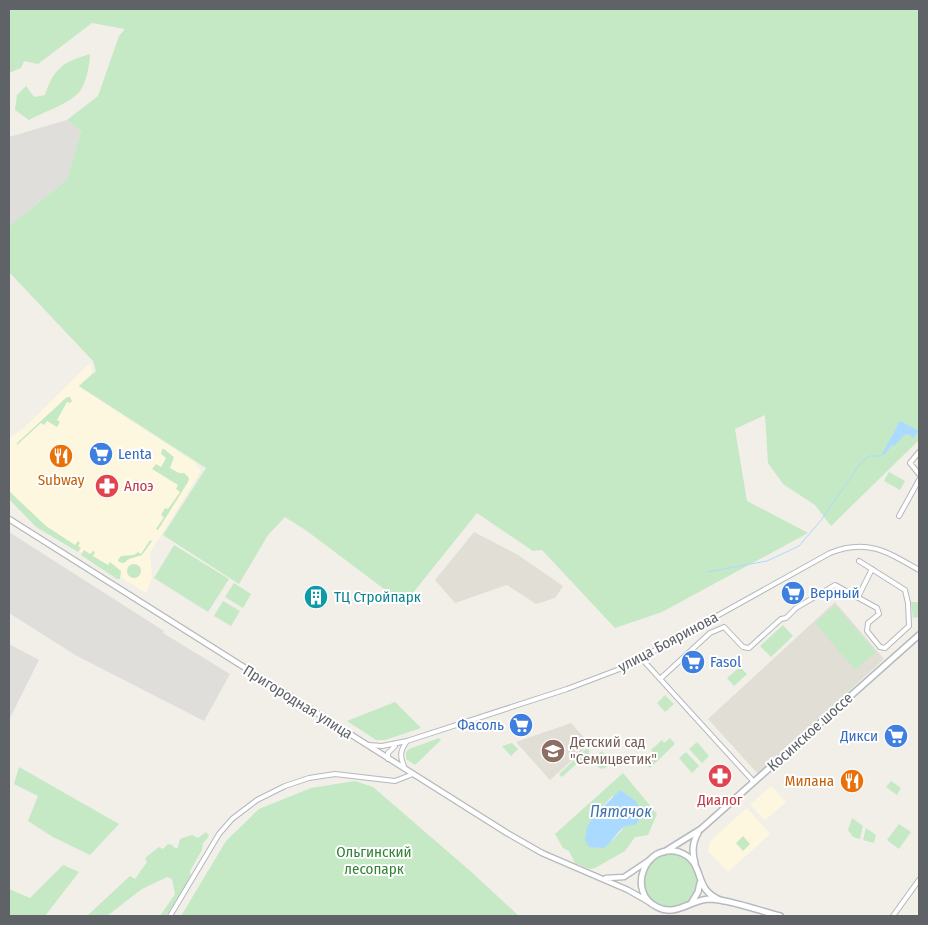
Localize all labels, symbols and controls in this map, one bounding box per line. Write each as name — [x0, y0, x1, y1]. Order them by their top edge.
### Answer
supermarket icon: Lenta — [88, 441, 114, 467]
restaurant icon: Subway — [48, 443, 74, 469]
place label: Lenta — [118, 445, 152, 463]
place label: Subway — [38, 471, 85, 489]
pharmacy icon: Алоэ — [94, 473, 120, 499]
place label: Алоэ — [124, 477, 154, 495]
supermarket icon: Верный — [780, 580, 806, 606]
building icon: ТЦ Стройпарк — [303, 584, 329, 610]
place label: Верный — [810, 584, 860, 602]
place label: ТЦ Стройпарк — [334, 588, 421, 606]
street label: улица Бояринова — [615, 608, 721, 676]
supermarket icon: Fasol — [680, 649, 706, 675]
place label: Fasol — [710, 653, 741, 671]
street label: Пригородная улица — [240, 661, 356, 743]
street label: Косинское шоссе — [764, 689, 856, 775]
supermarket icon: Фасоль — [508, 712, 534, 738]
place label: Фасоль — [457, 716, 504, 734]
supermarket icon: Дикси — [883, 723, 909, 749]
place label: Дикси — [839, 727, 878, 745]
place label: Детский сад "Семицветик" — [569, 733, 657, 768]
school or university icon: Детский сад "Семицветик" — [540, 738, 566, 764]
pharmacy icon: Диалог — [707, 763, 733, 789]
restaurant icon: Милана — [839, 768, 865, 794]
place label: Милана — [785, 772, 834, 790]
place label: Диалог — [696, 791, 743, 809]
water label: Пятачок — [590, 802, 652, 821]
park label: Ольгинский лесопарк — [336, 843, 412, 878]

